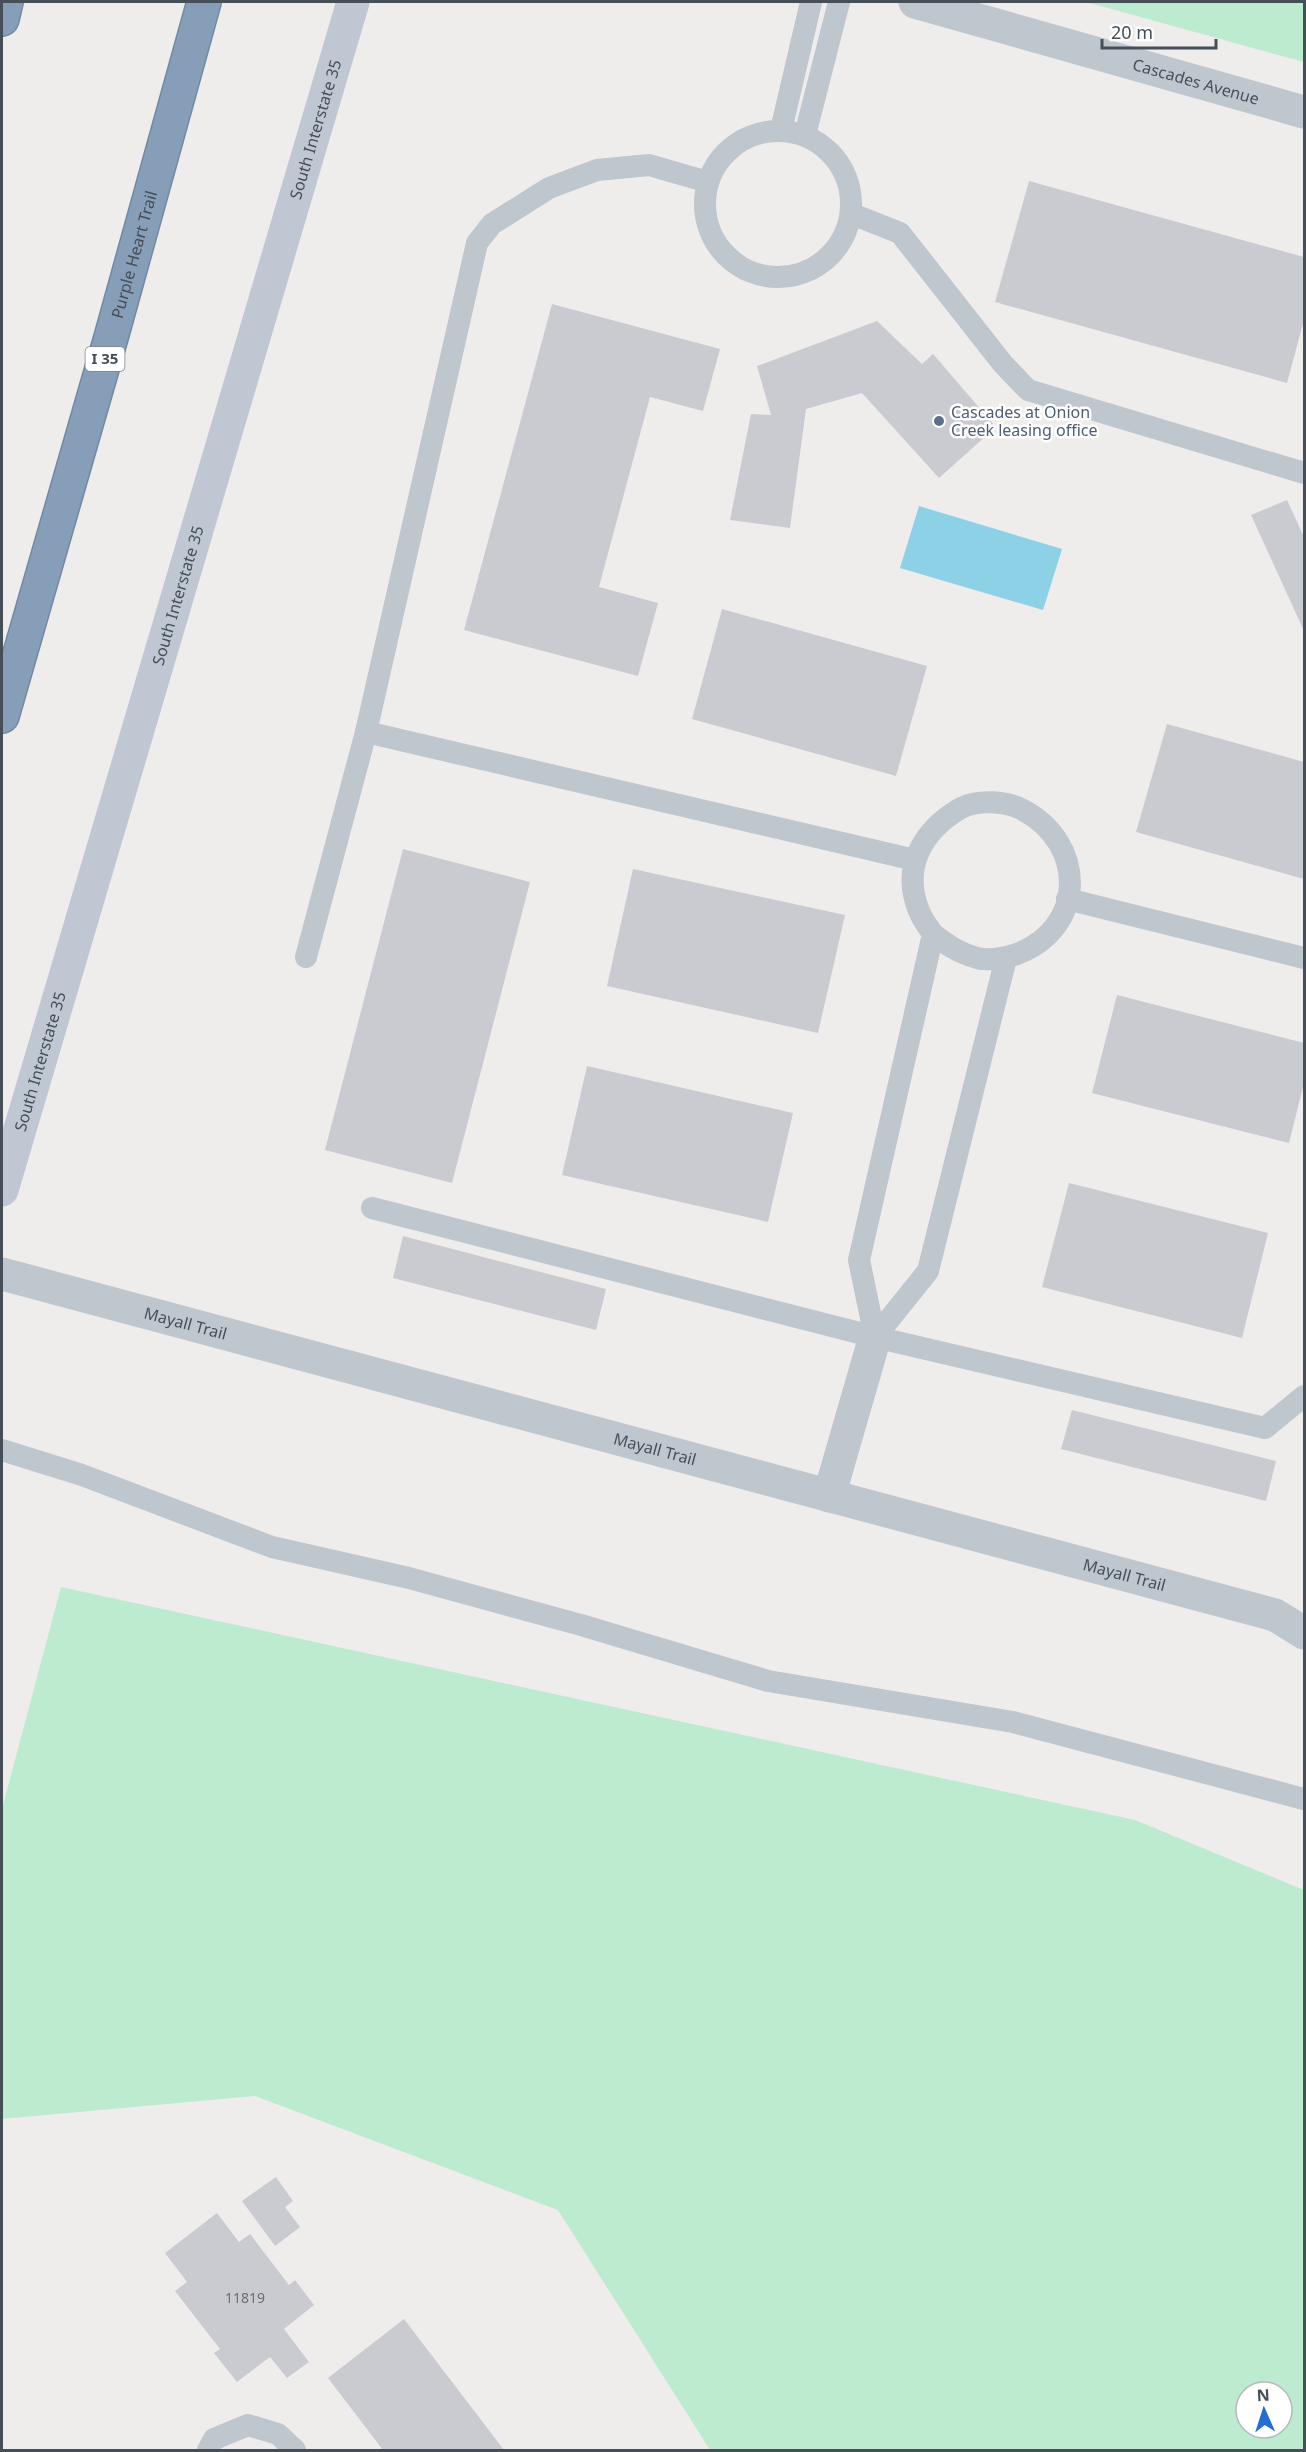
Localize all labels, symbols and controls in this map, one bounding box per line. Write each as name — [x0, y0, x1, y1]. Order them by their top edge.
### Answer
scale bar — [1102, 12, 1216, 50]
text: 20 m — [1111, 20, 1153, 44]
street label: Cascades Avenue — [1130, 53, 1262, 110]
street label: South Interstate 35 — [284, 57, 346, 202]
street label: Purple Heart Trail — [106, 188, 162, 321]
road number: I 35 — [86, 347, 124, 371]
place label: Cascades at Onion Creek leasing office — [951, 401, 1097, 441]
marker: Cascades at Onion Creek leasing office — [932, 414, 946, 428]
street label: South Interstate 35 — [147, 523, 209, 668]
street label: South Interstate 35 — [9, 989, 71, 1134]
street label: Mayall Trail — [142, 1302, 229, 1345]
street label: Mayall Trail — [611, 1427, 699, 1471]
street label: Mayall Trail — [1081, 1553, 1168, 1596]
house number: 11819 — [225, 2288, 265, 2307]
north arrow — [1234, 2380, 1294, 2440]
text: N — [1256, 2384, 1270, 2406]

